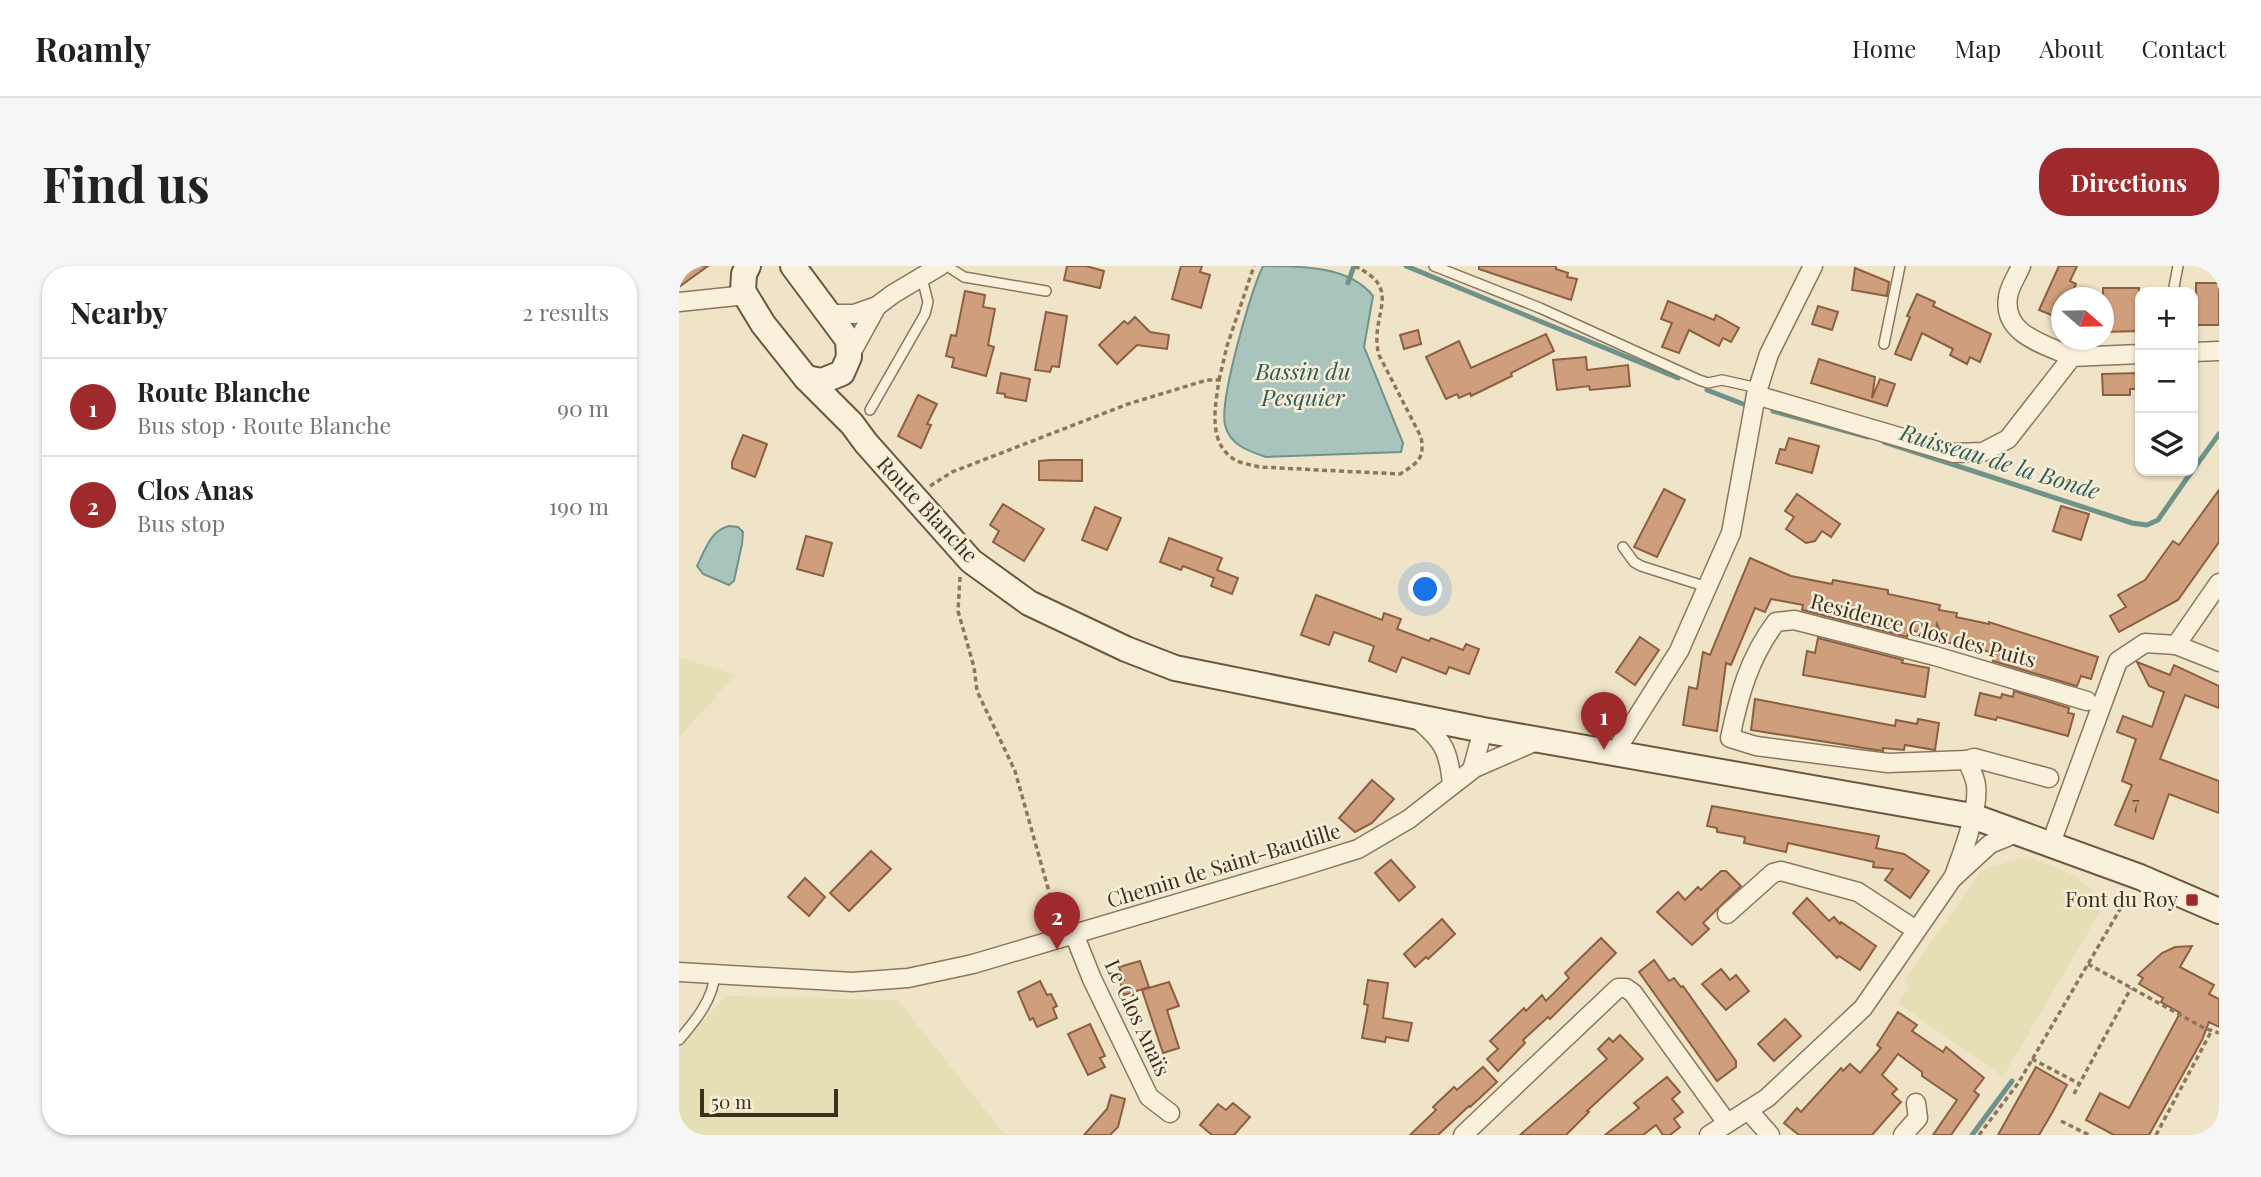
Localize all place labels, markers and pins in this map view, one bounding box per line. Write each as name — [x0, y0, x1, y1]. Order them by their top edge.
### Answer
pin: 1 — [1581, 692, 1627, 750]
place label: Font du Roy — [2065, 884, 2178, 912]
pin: 2 — [1034, 892, 1080, 950]
marker: Font du Roy — [2184, 892, 2200, 908]

